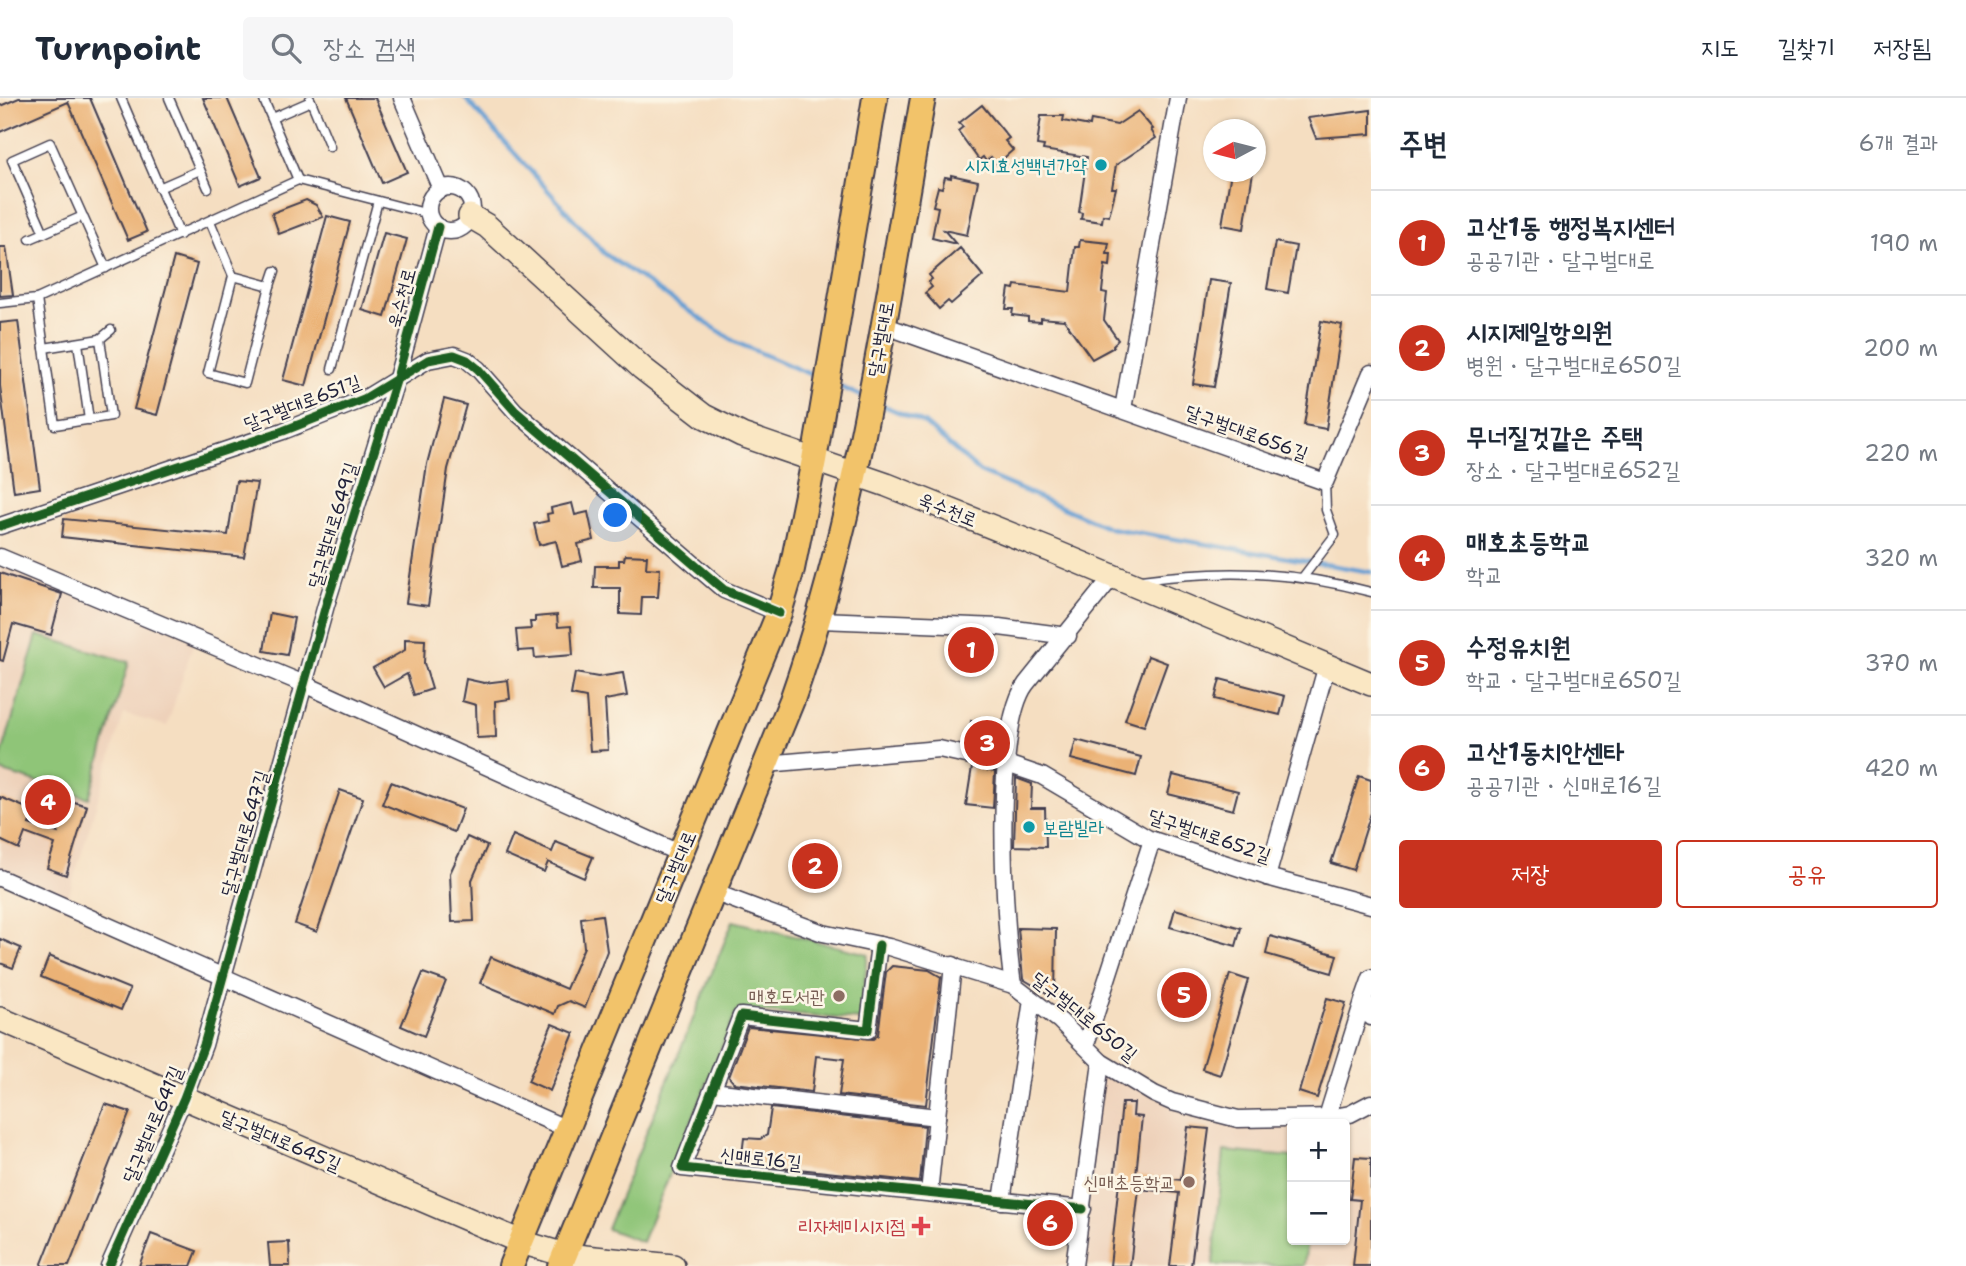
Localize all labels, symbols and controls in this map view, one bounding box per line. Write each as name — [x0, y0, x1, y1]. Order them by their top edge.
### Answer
search box — [243, 17, 733, 80]
text: Turnpoint — [35, 26, 201, 71]
icon: search — [267, 29, 305, 67]
text: 장소 검색 — [323, 30, 416, 65]
text: 지도 — [1701, 32, 1739, 64]
text: 길찾기 — [1777, 32, 1835, 64]
text: 저장됨 — [1873, 32, 1931, 64]
north arrow — [1203, 119, 1266, 182]
text: 주변 — [1399, 123, 1447, 164]
text: 6개 결과 — [1859, 128, 1938, 158]
place label: 시지효성백년가약 — [965, 153, 1087, 178]
marker: 시지효성백년가약 — [1093, 157, 1109, 173]
text: 고산1동 행정복지센터 — [1466, 209, 1675, 244]
text: 1 — [1417, 228, 1427, 258]
text: 190 m — [1870, 228, 1938, 258]
text: 공공기관 · 달구벌대로 — [1466, 245, 1655, 275]
street label: 욱수천로 — [381, 265, 421, 331]
street label: 달구벌대로 — [862, 299, 899, 379]
text: 시지제일항의원 — [1466, 314, 1612, 349]
text: 2 — [1414, 333, 1430, 363]
text: 200 m — [1863, 333, 1938, 363]
text: 병원 · 달구벌대로650길 — [1466, 350, 1681, 380]
street label: 달구벌대로651길 — [240, 369, 364, 436]
street label: 달구벌대로656길 — [1182, 399, 1312, 466]
text: 무너질것같은 주택 — [1466, 419, 1642, 454]
text: 3 — [1414, 438, 1430, 468]
text: 220 m — [1864, 438, 1938, 468]
text: 장소 · 달구벌대로652길 — [1466, 455, 1680, 485]
street label: 달구벌대로649길 — [301, 459, 363, 591]
street label: 욱수천로 — [915, 486, 981, 533]
your location — [598, 498, 632, 532]
text: 매호초등학교 — [1466, 524, 1592, 559]
text: 4 — [1414, 543, 1430, 573]
text: 320 m — [1864, 543, 1938, 573]
text: 학교 — [1466, 560, 1503, 590]
pin: 1 — [948, 624, 994, 676]
text: 수정유치원 — [1466, 629, 1571, 664]
text: 5 — [1415, 648, 1429, 678]
text: 370 m — [1865, 648, 1938, 678]
text: 학교 · 달구벌대로650길 — [1466, 665, 1681, 695]
pin: 3 — [964, 717, 1010, 769]
text: 고산1동치안센타 — [1466, 734, 1624, 769]
text: 6 — [1414, 753, 1430, 783]
text: 420 m — [1864, 753, 1938, 783]
street label: 달구벌대로647길 — [215, 767, 274, 899]
text: 공공기관 · 신매로16길 — [1466, 770, 1661, 800]
pin: 4 — [25, 776, 71, 828]
street label: 달구벌대로652길 — [1145, 803, 1275, 868]
place label: 보람빌라 — [1043, 815, 1105, 840]
marker: 보람빌라 — [1021, 819, 1037, 835]
street label: 달구벌대로 — [649, 827, 702, 907]
pin: 2 — [792, 840, 838, 892]
button: 저장 — [1399, 840, 1662, 908]
button: 공유 — [1676, 840, 1938, 908]
street label: 달구벌대로650길 — [1027, 966, 1143, 1067]
pin: 5 — [1161, 969, 1207, 1021]
place label: 매호도서관 — [749, 984, 825, 1009]
marker: 매호도서관 — [831, 988, 847, 1004]
street label: 달구벌대로641길 — [117, 1062, 188, 1186]
street label: 달구벌대로645길 — [217, 1104, 345, 1177]
map controls — [1287, 1119, 1350, 1245]
button: + — [1287, 1119, 1350, 1182]
street label: 신매로16길 — [719, 1142, 803, 1175]
place label: 신매초등학교 — [1083, 1170, 1175, 1195]
marker: 신매초등학교 — [1181, 1174, 1197, 1190]
button: − — [1287, 1182, 1350, 1245]
pin: 6 — [1027, 1197, 1073, 1249]
place label: 리자체미시지점 — [798, 1214, 905, 1239]
marker: 리자체미시지점 — [911, 1216, 931, 1236]

